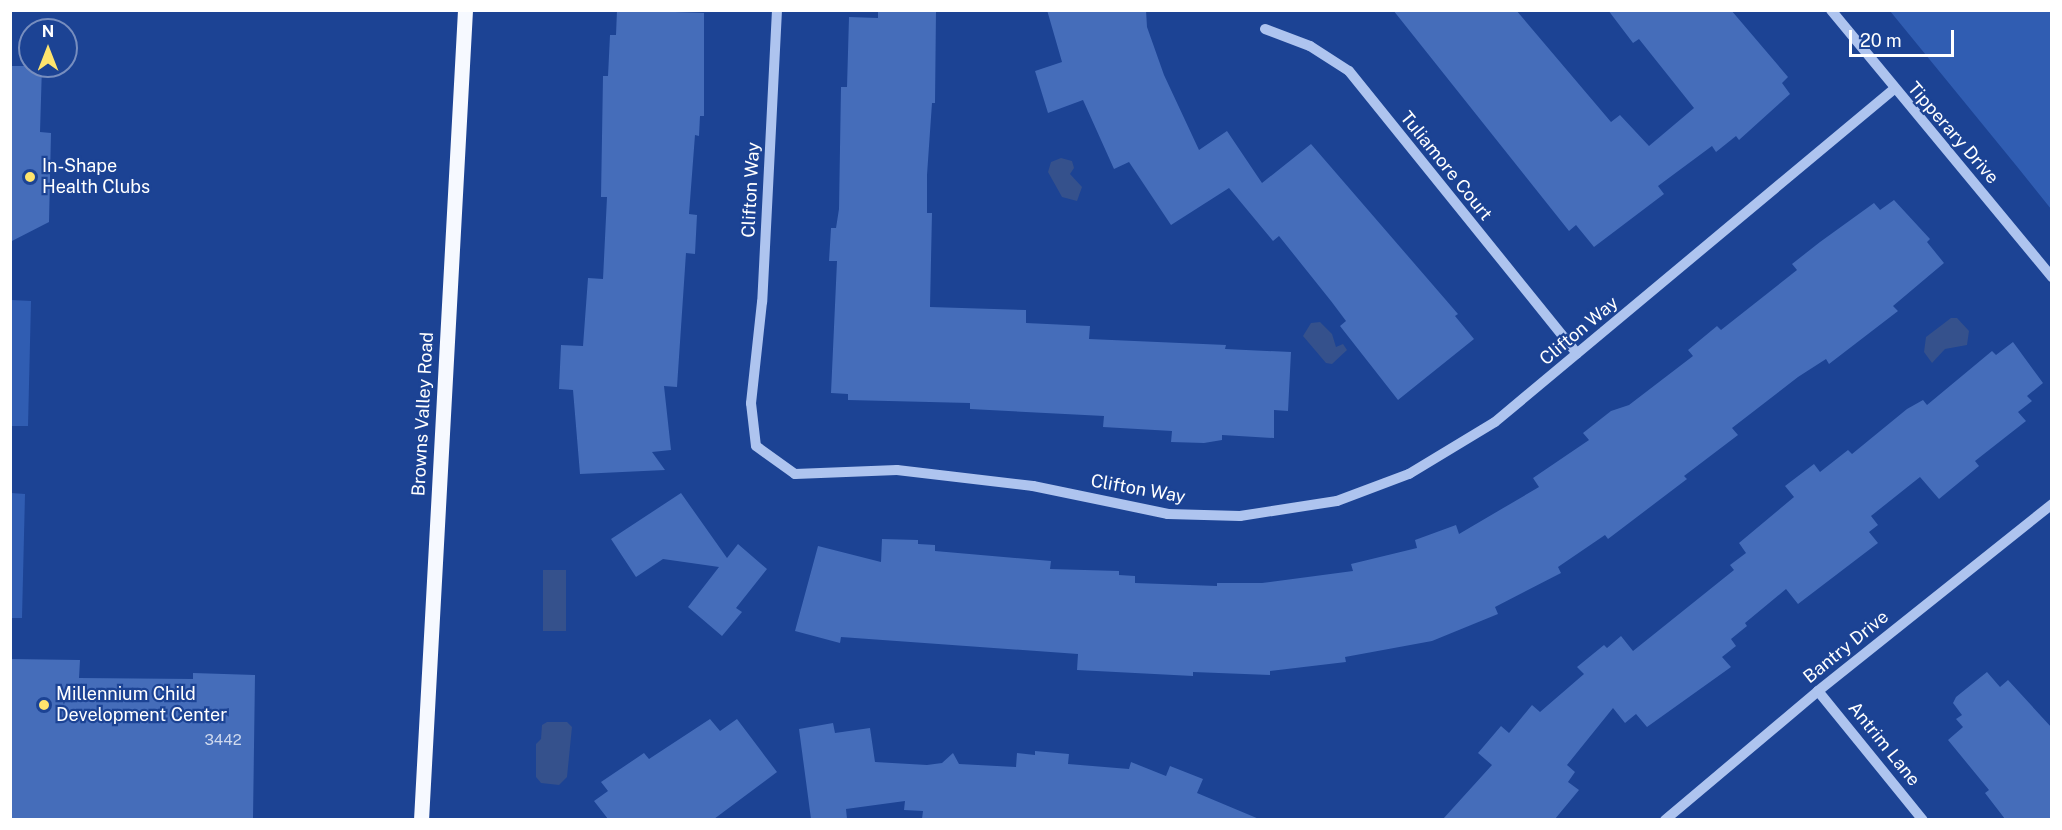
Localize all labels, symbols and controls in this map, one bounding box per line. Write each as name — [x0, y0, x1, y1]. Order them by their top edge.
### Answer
north arrow — [18, 18, 78, 78]
scale bar — [1852, 18, 1957, 56]
text: N — [42, 22, 54, 41]
text: 20 m — [1860, 30, 1902, 51]
street label: Tipperary Drive — [1903, 78, 2003, 188]
street label: Tuliamore Court — [1395, 107, 1497, 225]
street label: Clifton Way — [738, 141, 764, 239]
place label: In-Shape Health Clubs — [42, 156, 150, 198]
marker: In-Shape Health Clubs — [23, 170, 37, 184]
street label: Clifton Way — [1535, 292, 1623, 370]
street label: Browns Valley Road — [408, 331, 438, 497]
street label: Clifton Way — [1089, 470, 1187, 508]
street label: Bantry Drive — [1799, 606, 1893, 688]
place label: Millennium Child Development Center — [56, 684, 227, 726]
marker: Millennium Child Development Center — [37, 698, 51, 712]
street label: Antrim Lane — [1844, 698, 1924, 790]
house number: 3442 — [204, 731, 242, 749]

